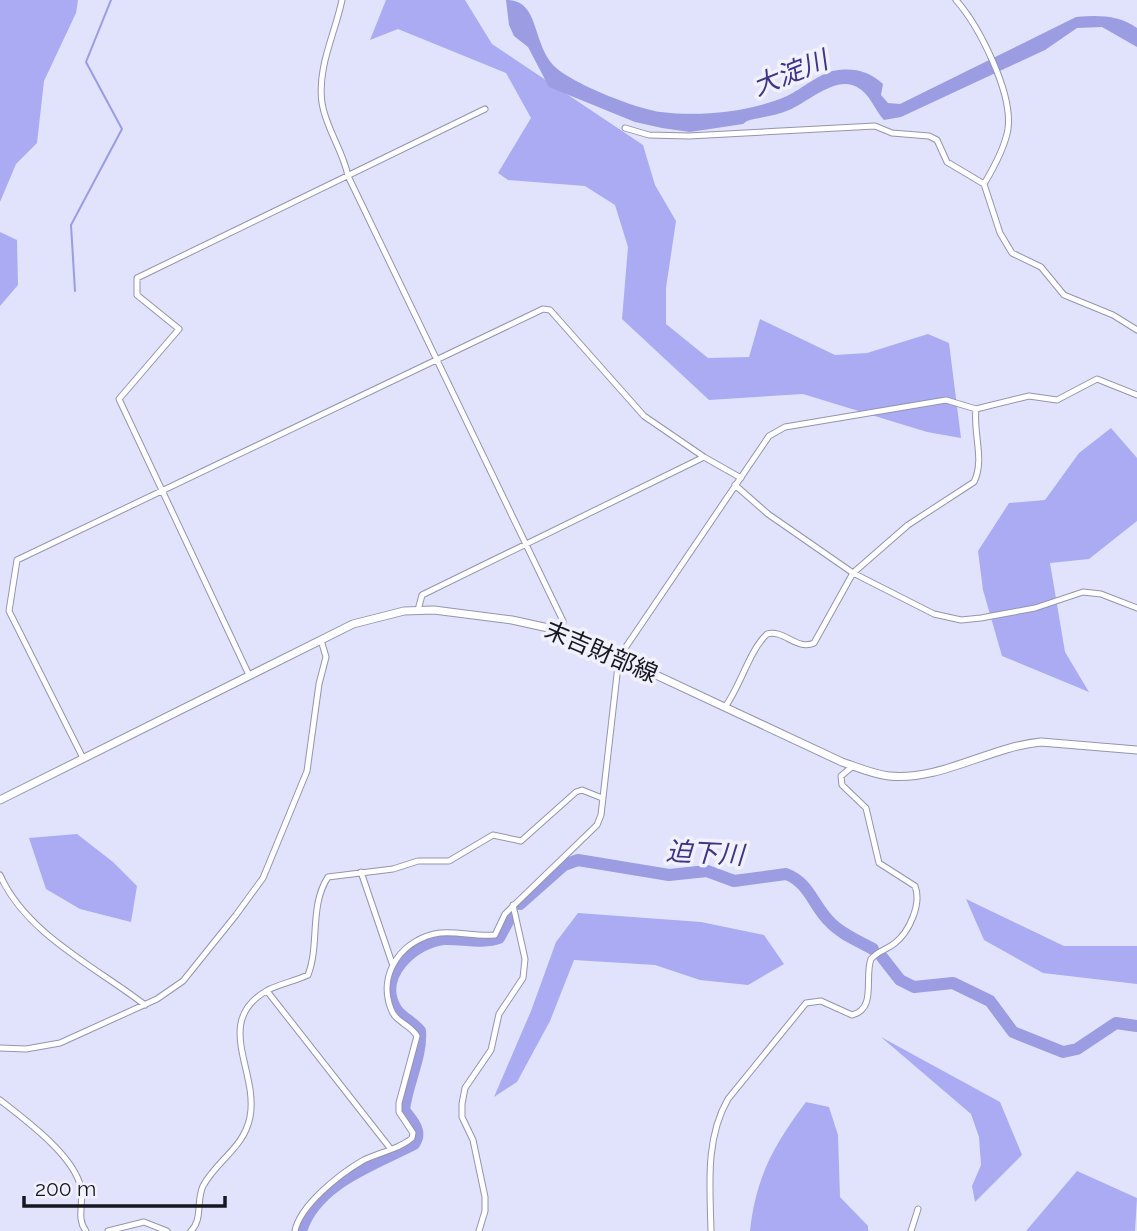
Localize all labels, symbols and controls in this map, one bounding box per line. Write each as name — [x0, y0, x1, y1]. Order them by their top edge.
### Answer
water label: 大淀川 — [748, 43, 835, 102]
street label: 末吉財部線 — [540, 615, 662, 688]
water label: 迫下川 — [665, 836, 748, 870]
scale bar — [24, 1164, 226, 1208]
text: 200 m — [35, 1176, 96, 1201]

